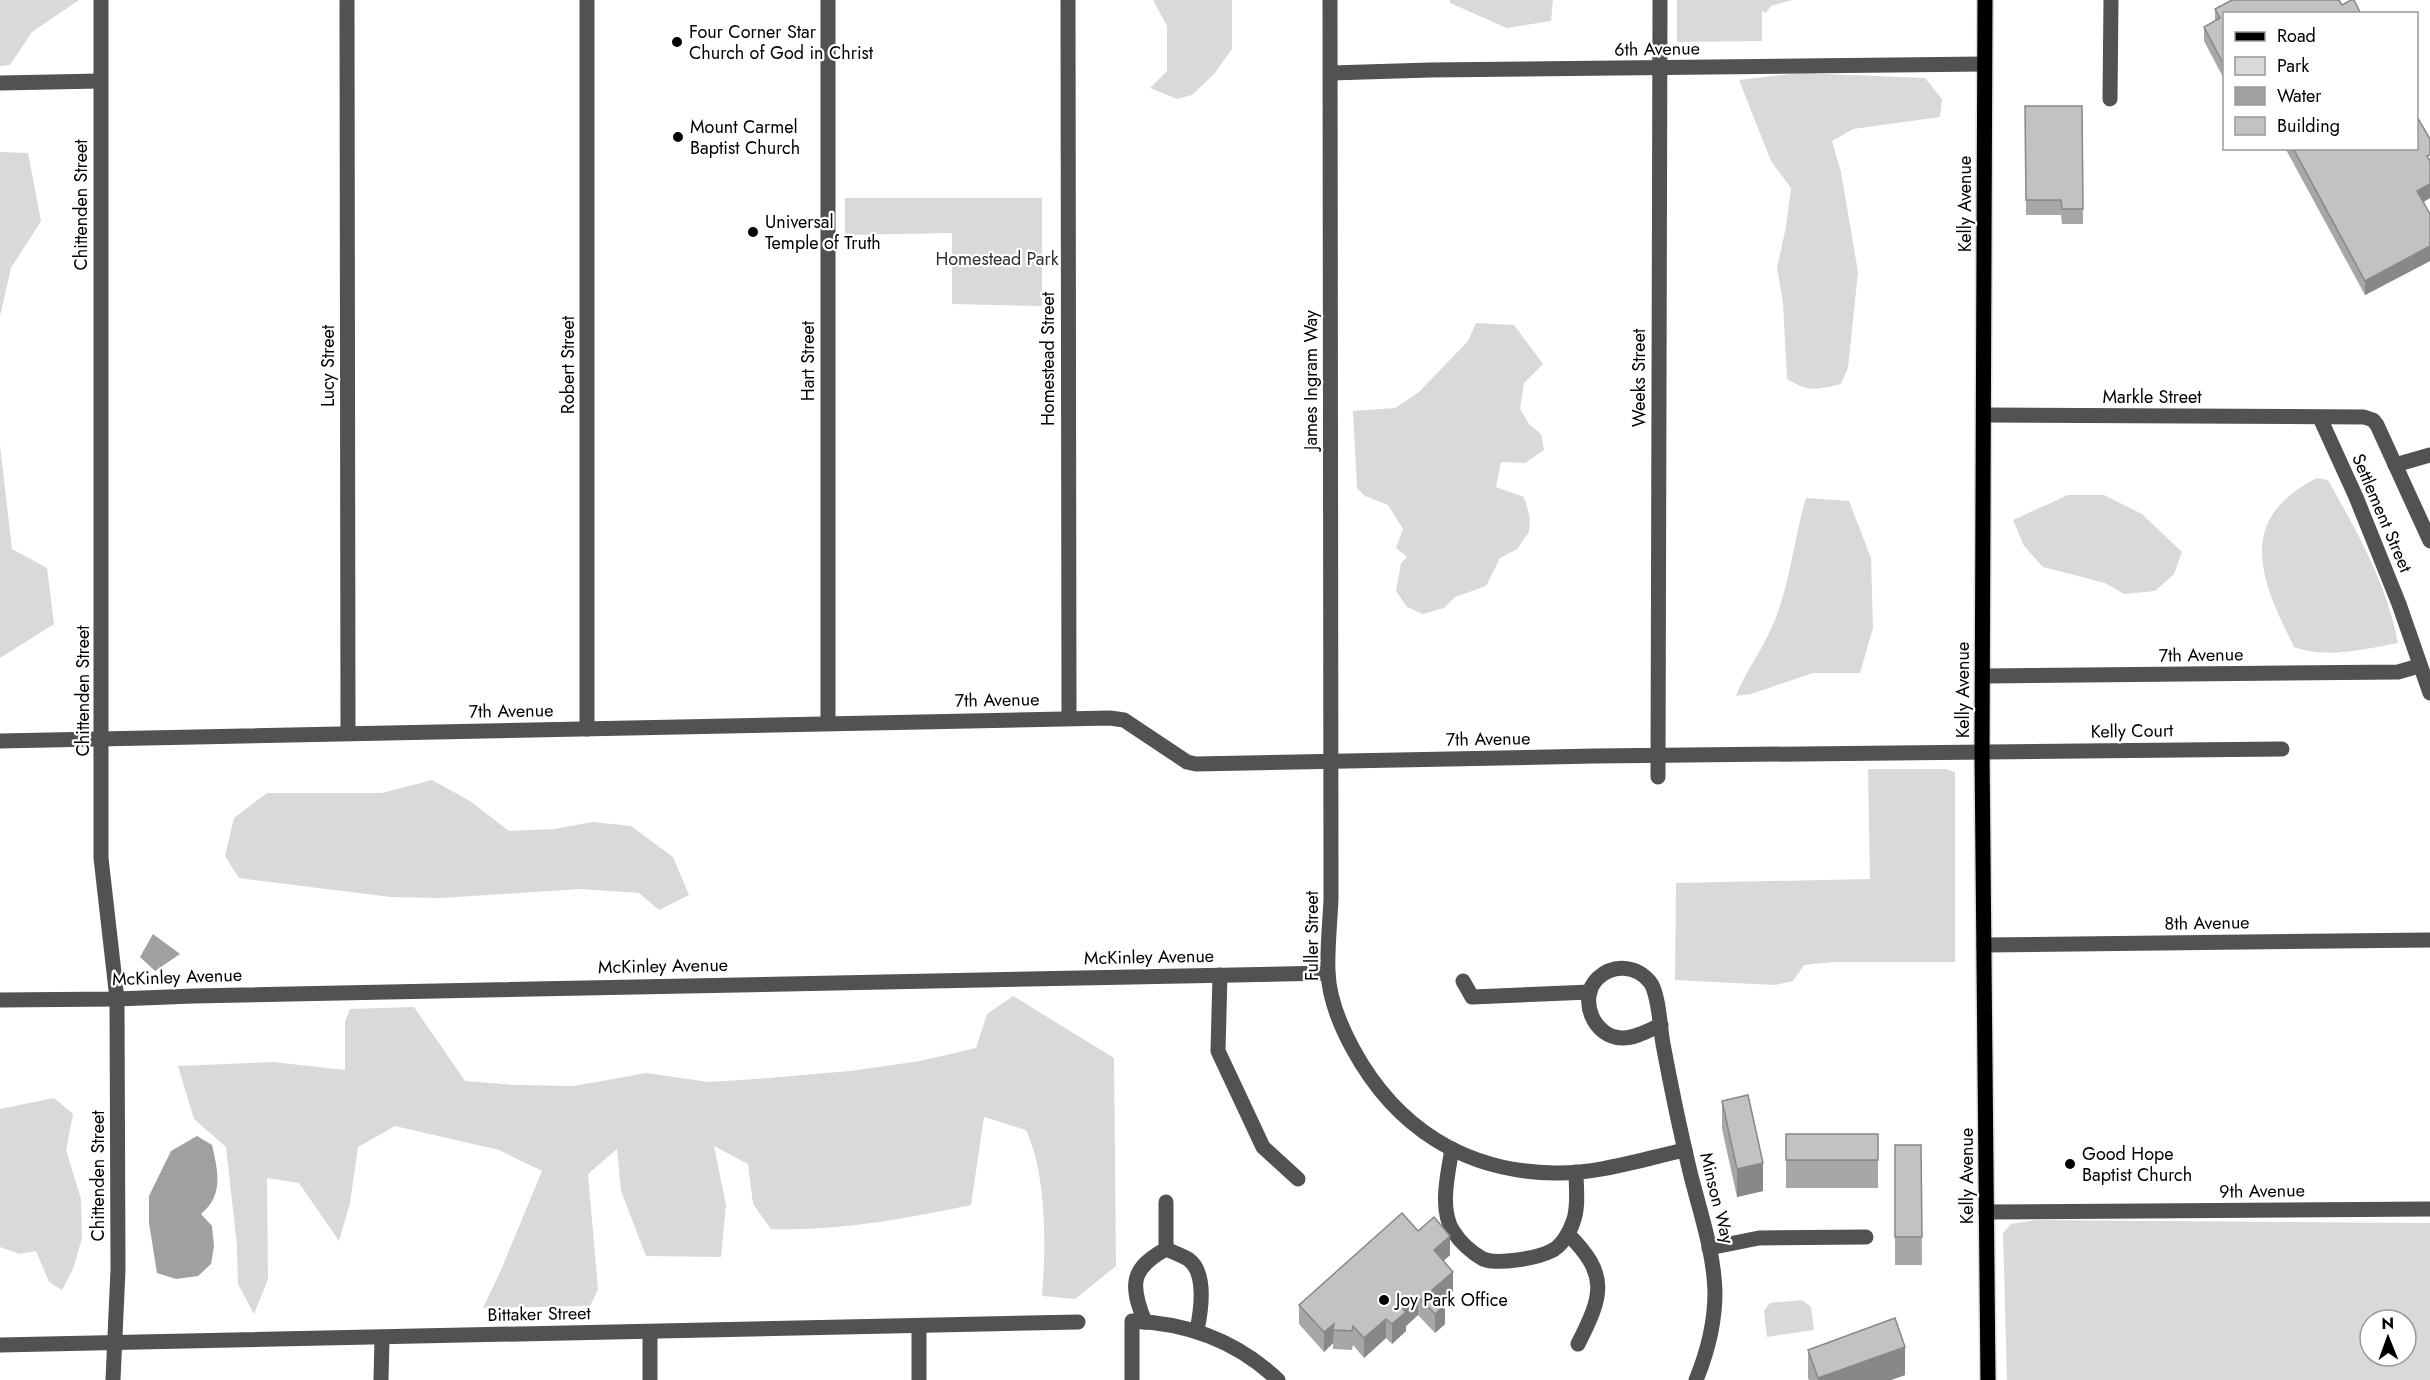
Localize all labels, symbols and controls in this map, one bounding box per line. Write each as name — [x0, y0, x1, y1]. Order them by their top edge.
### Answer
legend — [2223, 12, 2418, 150]
place label: Four Corner Star Church of God in Christ — [689, 19, 874, 66]
text: Road — [2277, 23, 2316, 49]
marker: Four Corner Star Church of God in Christ — [670, 35, 684, 49]
street label: 6th Avenue — [1614, 35, 1700, 63]
text: Park — [2277, 53, 2309, 79]
text: Water — [2277, 83, 2322, 109]
text: Building — [2277, 113, 2340, 139]
place label: Mount Carmel Baptist Church — [690, 114, 800, 161]
marker: Mount Carmel Baptist Church — [671, 130, 685, 144]
street label: Chittenden Street — [68, 139, 94, 271]
street label: Kelly Avenue — [1952, 156, 1978, 252]
place label: Universal Temple of Truth — [765, 209, 881, 256]
marker: Universal Temple of Truth — [746, 225, 760, 239]
park label: Homestead Park — [935, 246, 1059, 272]
street label: Homestead Street — [1035, 291, 1061, 426]
street label: James Ingram Way — [1298, 310, 1324, 452]
street label: Robert Street — [555, 315, 581, 414]
street label: Hart Street — [795, 320, 821, 401]
street label: Lucy Street — [315, 324, 341, 407]
street label: Weeks Street — [1626, 328, 1652, 427]
street label: Markle Street — [2102, 384, 2202, 410]
street label: Settlement Street — [2345, 450, 2419, 577]
street label: Chittenden Street — [70, 625, 96, 757]
street label: 7th Avenue — [2158, 641, 2244, 669]
street label: Kelly Avenue — [1950, 642, 1976, 738]
street label: 7th Avenue — [954, 686, 1040, 714]
street label: 7th Avenue — [468, 697, 554, 725]
street label: Kelly Court — [2090, 717, 2174, 745]
street label: 7th Avenue — [1445, 725, 1531, 753]
street label: Fuller Street — [1299, 890, 1325, 981]
street label: 8th Avenue — [2164, 909, 2250, 937]
street label: McKinley Avenue — [1084, 943, 1214, 971]
street label: McKinley Avenue — [598, 952, 728, 980]
street label: McKinley Avenue — [112, 962, 242, 992]
street label: Chittenden Street — [85, 1110, 111, 1242]
street label: Kelly Avenue — [1954, 1128, 1980, 1224]
place label: Good Hope Baptist Church — [2082, 1141, 2192, 1188]
street label: Minson Way — [1693, 1150, 1741, 1246]
marker: Good Hope Baptist Church — [2063, 1157, 2077, 1171]
street label: 9th Avenue — [2219, 1177, 2305, 1205]
place label: Joy Park Office — [1394, 1287, 1508, 1313]
marker: Joy Park Office — [1377, 1293, 1391, 1307]
street label: Bittaker Street — [487, 1300, 592, 1328]
north arrow — [2358, 1308, 2418, 1368]
text: N — [2381, 1312, 2394, 1335]

